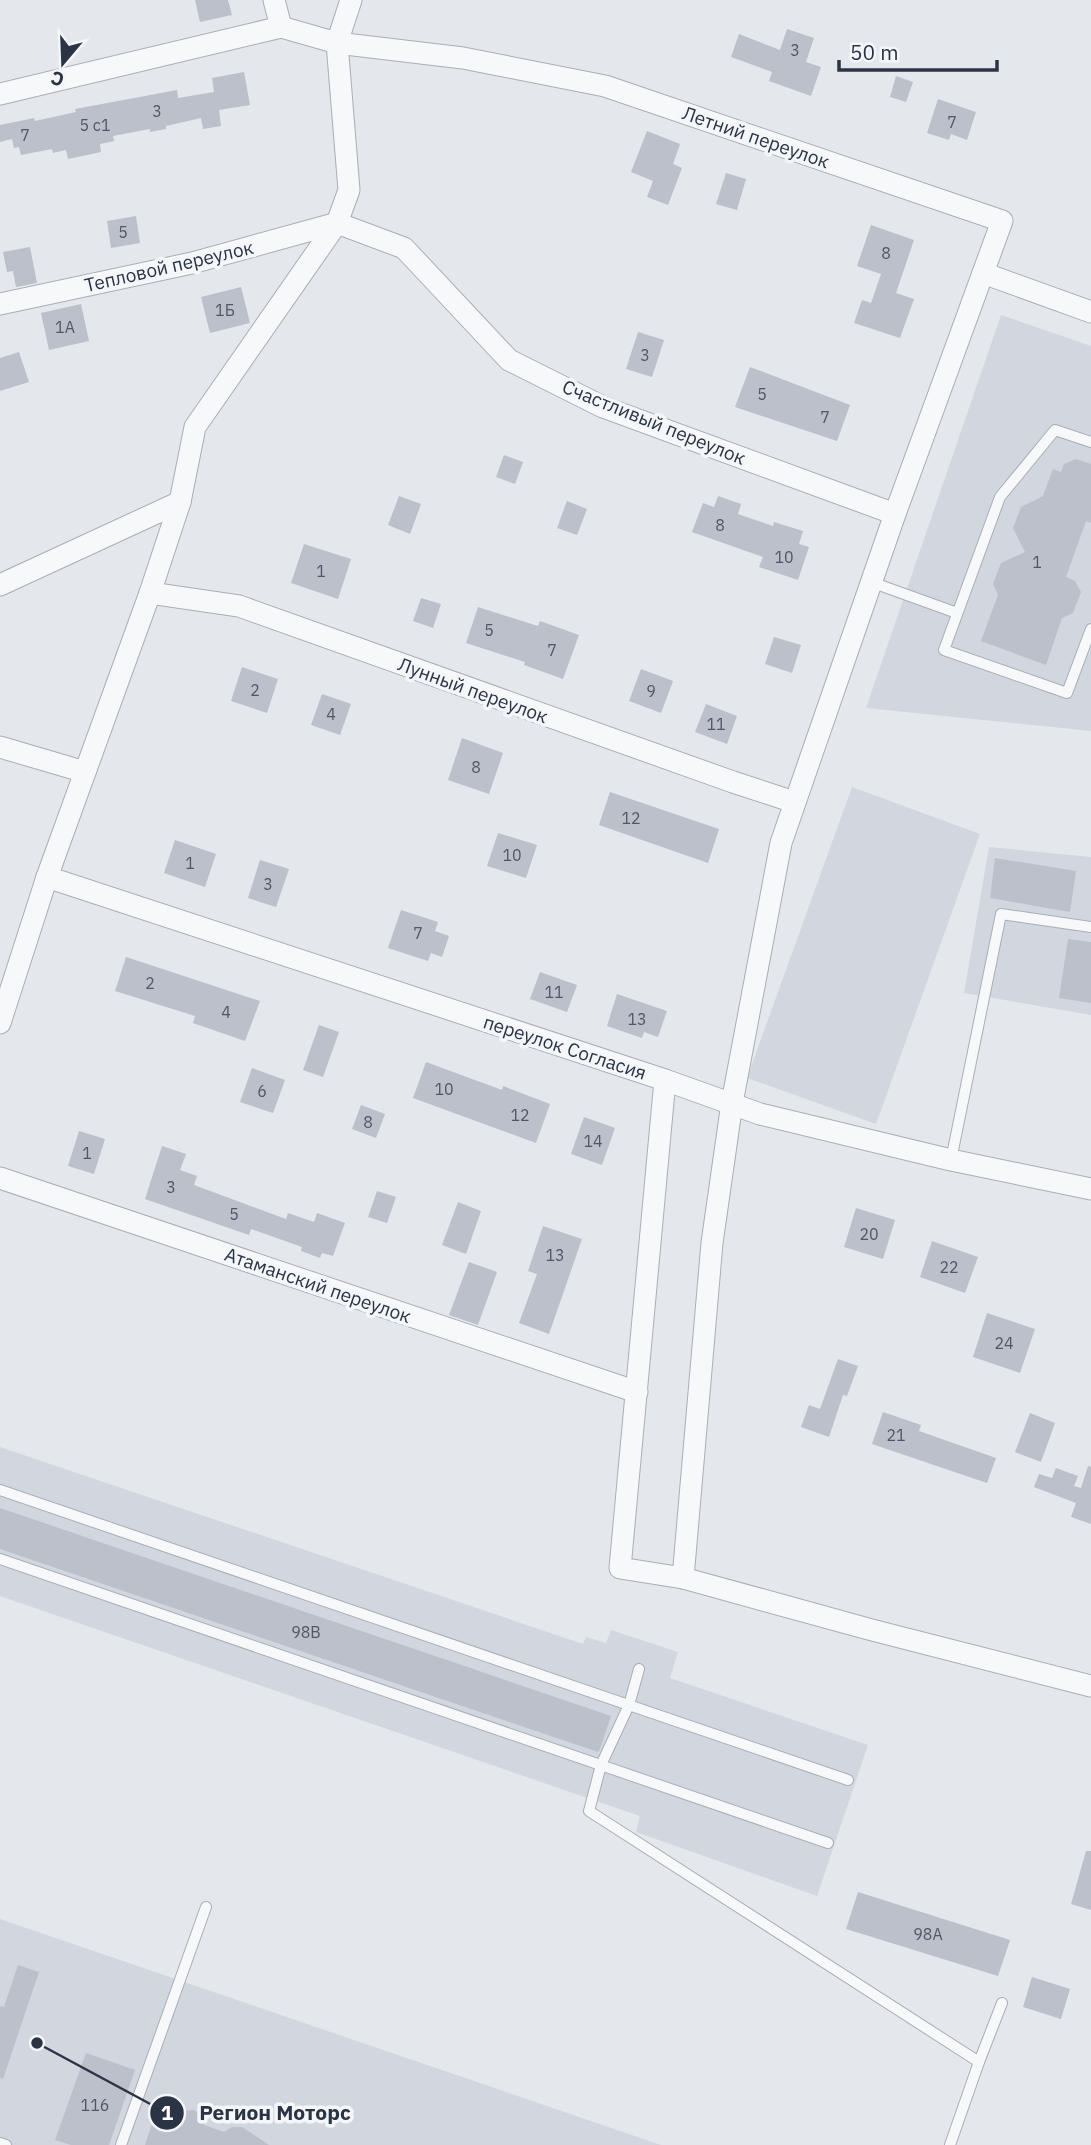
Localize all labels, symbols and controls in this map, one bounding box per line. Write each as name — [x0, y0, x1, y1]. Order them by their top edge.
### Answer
north arrow — [28, 28, 98, 98]
scale bar — [839, 28, 996, 72]
text: 50 m — [850, 38, 899, 66]
house number: 3 — [790, 40, 800, 60]
text: С — [48, 66, 67, 92]
house number: 3 — [152, 101, 162, 121]
street label: Летний переулок — [679, 101, 833, 173]
house number: 7 — [947, 112, 957, 132]
house number: 5 с1 — [79, 115, 111, 135]
house number: 7 — [20, 125, 30, 145]
house number: 5 — [118, 222, 128, 242]
street label: Тепловой переулок — [82, 235, 256, 297]
house number: 8 — [881, 243, 891, 263]
house number: 1Б — [215, 300, 235, 320]
house number: 1А — [55, 317, 75, 337]
house number: 3 — [640, 345, 650, 365]
street label: Счастливый переулок — [559, 374, 749, 470]
house number: 5 — [757, 384, 767, 404]
house number: 7 — [820, 407, 830, 427]
house number: 8 — [715, 515, 725, 535]
house number: 10 — [774, 547, 794, 567]
house number: 1 — [1032, 552, 1042, 572]
house number: 1 — [316, 561, 326, 581]
house number: 5 — [484, 620, 494, 640]
house number: 7 — [547, 640, 557, 660]
street label: Лунный переулок — [395, 652, 551, 728]
house number: 2 — [250, 680, 260, 700]
house number: 9 — [646, 681, 656, 701]
house number: 4 — [326, 704, 336, 724]
house number: 11 — [706, 714, 726, 734]
house number: 8 — [471, 757, 481, 777]
house number: 12 — [621, 808, 641, 828]
house number: 10 — [502, 845, 522, 865]
house number: 1 — [185, 853, 195, 873]
house number: 3 — [263, 874, 273, 894]
house number: 7 — [413, 923, 423, 943]
house number: 2 — [145, 973, 155, 993]
house number: 11 — [544, 982, 564, 1002]
house number: 4 — [221, 1002, 231, 1022]
street label: переулок Согласия — [480, 1009, 650, 1085]
house number: 13 — [627, 1009, 647, 1029]
house number: 10 — [434, 1079, 454, 1099]
house number: 6 — [257, 1081, 267, 1101]
house number: 12 — [510, 1105, 530, 1125]
house number: 8 — [363, 1112, 373, 1132]
house number: 14 — [583, 1131, 603, 1151]
house number: 1 — [82, 1143, 92, 1163]
house number: 3 — [166, 1177, 176, 1197]
house number: 5 — [229, 1204, 239, 1224]
house number: 20 — [859, 1224, 879, 1244]
street label: Атаманский переулок — [222, 1242, 414, 1328]
house number: 13 — [545, 1245, 565, 1265]
house number: 22 — [939, 1257, 959, 1277]
house number: 24 — [994, 1333, 1014, 1353]
house number: 21 — [886, 1425, 906, 1445]
house number: 98В — [291, 1622, 321, 1642]
house number: 98А — [913, 1924, 943, 1944]
callout: Регион Моторс — [150, 2092, 365, 2134]
house number: 116 — [81, 2095, 109, 2115]
text: 1 — [161, 2098, 174, 2126]
text: Регион Моторс — [199, 2098, 351, 2126]

